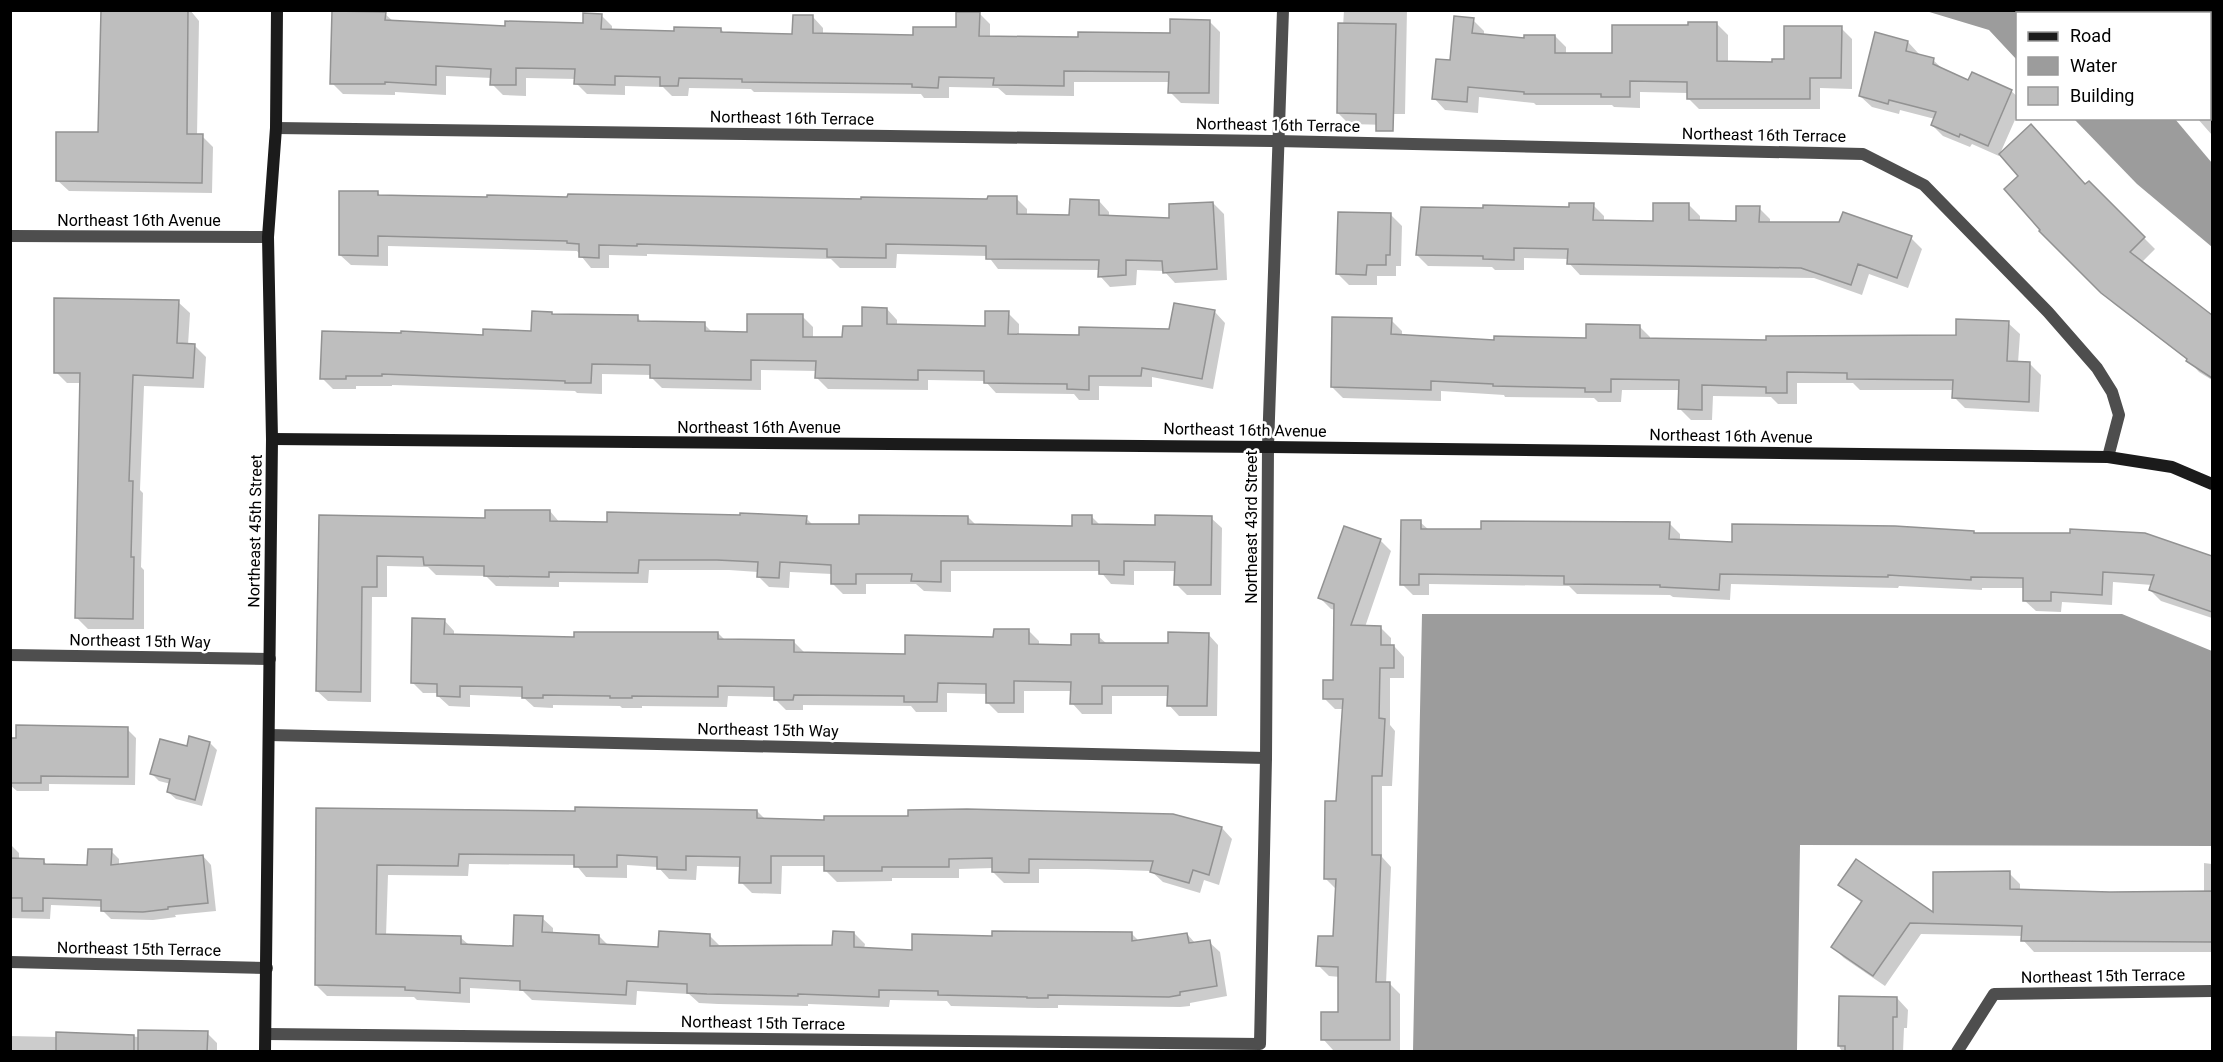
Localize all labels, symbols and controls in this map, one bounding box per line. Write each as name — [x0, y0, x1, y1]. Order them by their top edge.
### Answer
legend — [2016, 12, 2211, 120]
text: Road — [2070, 25, 2111, 46]
text: Water — [2070, 55, 2117, 76]
text: Building — [2070, 85, 2134, 106]
street label: Northeast 16th Terrace — [710, 107, 874, 129]
street label: Northeast 16th Terrace — [1196, 114, 1360, 136]
street label: Northeast 16th Terrace — [1682, 124, 1846, 146]
street label: Northeast 16th Avenue — [57, 211, 221, 230]
street label: Northeast 16th Avenue — [677, 418, 841, 437]
street label: Northeast 16th Avenue — [1163, 419, 1327, 441]
street label: Northeast 16th Avenue — [1649, 425, 1813, 447]
street label: Northeast 43rd Street — [1242, 450, 1261, 604]
street label: Northeast 45th Street — [244, 454, 266, 608]
street label: Northeast 15th Way — [69, 630, 211, 652]
street label: Northeast 15th Way — [697, 719, 839, 741]
street label: Northeast 15th Terrace — [57, 938, 221, 960]
street label: Northeast 15th Terrace — [2021, 965, 2185, 987]
street label: Northeast 15th Terrace — [681, 1012, 845, 1034]

